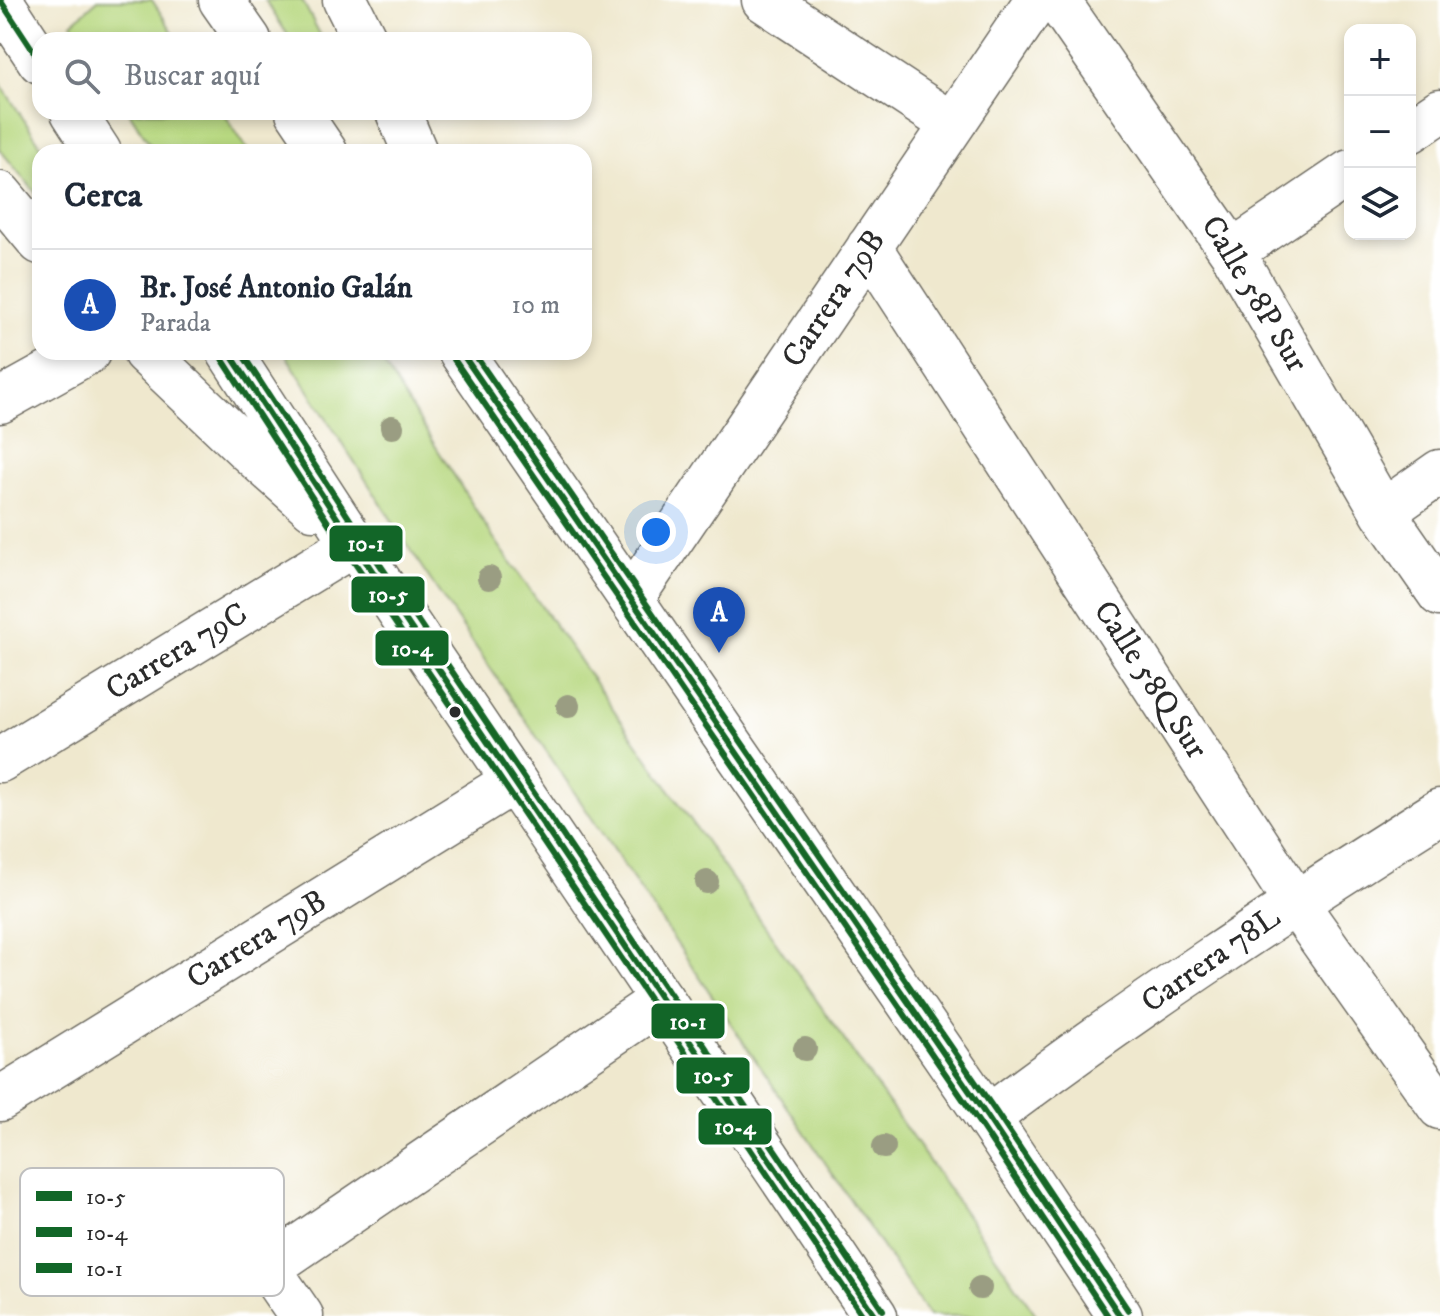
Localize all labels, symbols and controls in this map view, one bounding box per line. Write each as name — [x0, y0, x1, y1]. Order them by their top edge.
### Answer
map controls — [1344, 24, 1416, 240]
button: + — [1344, 24, 1416, 96]
search box — [32, 32, 592, 120]
icon: search — [60, 54, 104, 98]
text: Buscar aquí — [124, 58, 261, 95]
button: − — [1344, 96, 1416, 168]
button: layers — [1344, 168, 1416, 240]
text: Cerca — [64, 175, 142, 217]
street label: Calle 58P Sur — [1192, 208, 1316, 380]
street label: Carrera 79B — [773, 223, 895, 375]
text: Br. José Antonio Galán — [140, 270, 412, 307]
text: A — [82, 289, 98, 322]
text: 10 m — [511, 289, 560, 322]
text: Parada — [140, 307, 211, 340]
your location — [636, 512, 676, 552]
line badge: 10-1 — [328, 524, 404, 563]
text: 10-1 — [348, 531, 384, 558]
line badge: 10-5 — [350, 575, 426, 614]
text: 10-5 — [368, 582, 408, 609]
pin: A — [693, 587, 745, 653]
street label: Calle 58Q Sur — [1084, 593, 1216, 767]
street label: Carrera 79C — [99, 594, 255, 710]
line badge: 10-4 — [374, 629, 450, 667]
text: 10-4 — [391, 636, 434, 663]
unlabelled marker — [447, 704, 463, 720]
street label: Carrera 79B — [180, 881, 334, 999]
street label: Carrera 78L — [1134, 898, 1288, 1022]
line badge: 10-1 — [650, 1002, 726, 1040]
text: 10-1 — [670, 1009, 706, 1036]
line badge: 10-5 — [675, 1056, 751, 1095]
text: 10-5 — [693, 1063, 733, 1090]
line badge: 10-4 — [697, 1107, 773, 1146]
text: 10-4 — [714, 1114, 757, 1141]
legend — [20, 1168, 284, 1296]
text: 10-5 — [86, 1184, 126, 1211]
text: 10-4 — [86, 1220, 129, 1247]
text: 10-1 — [86, 1256, 123, 1283]

